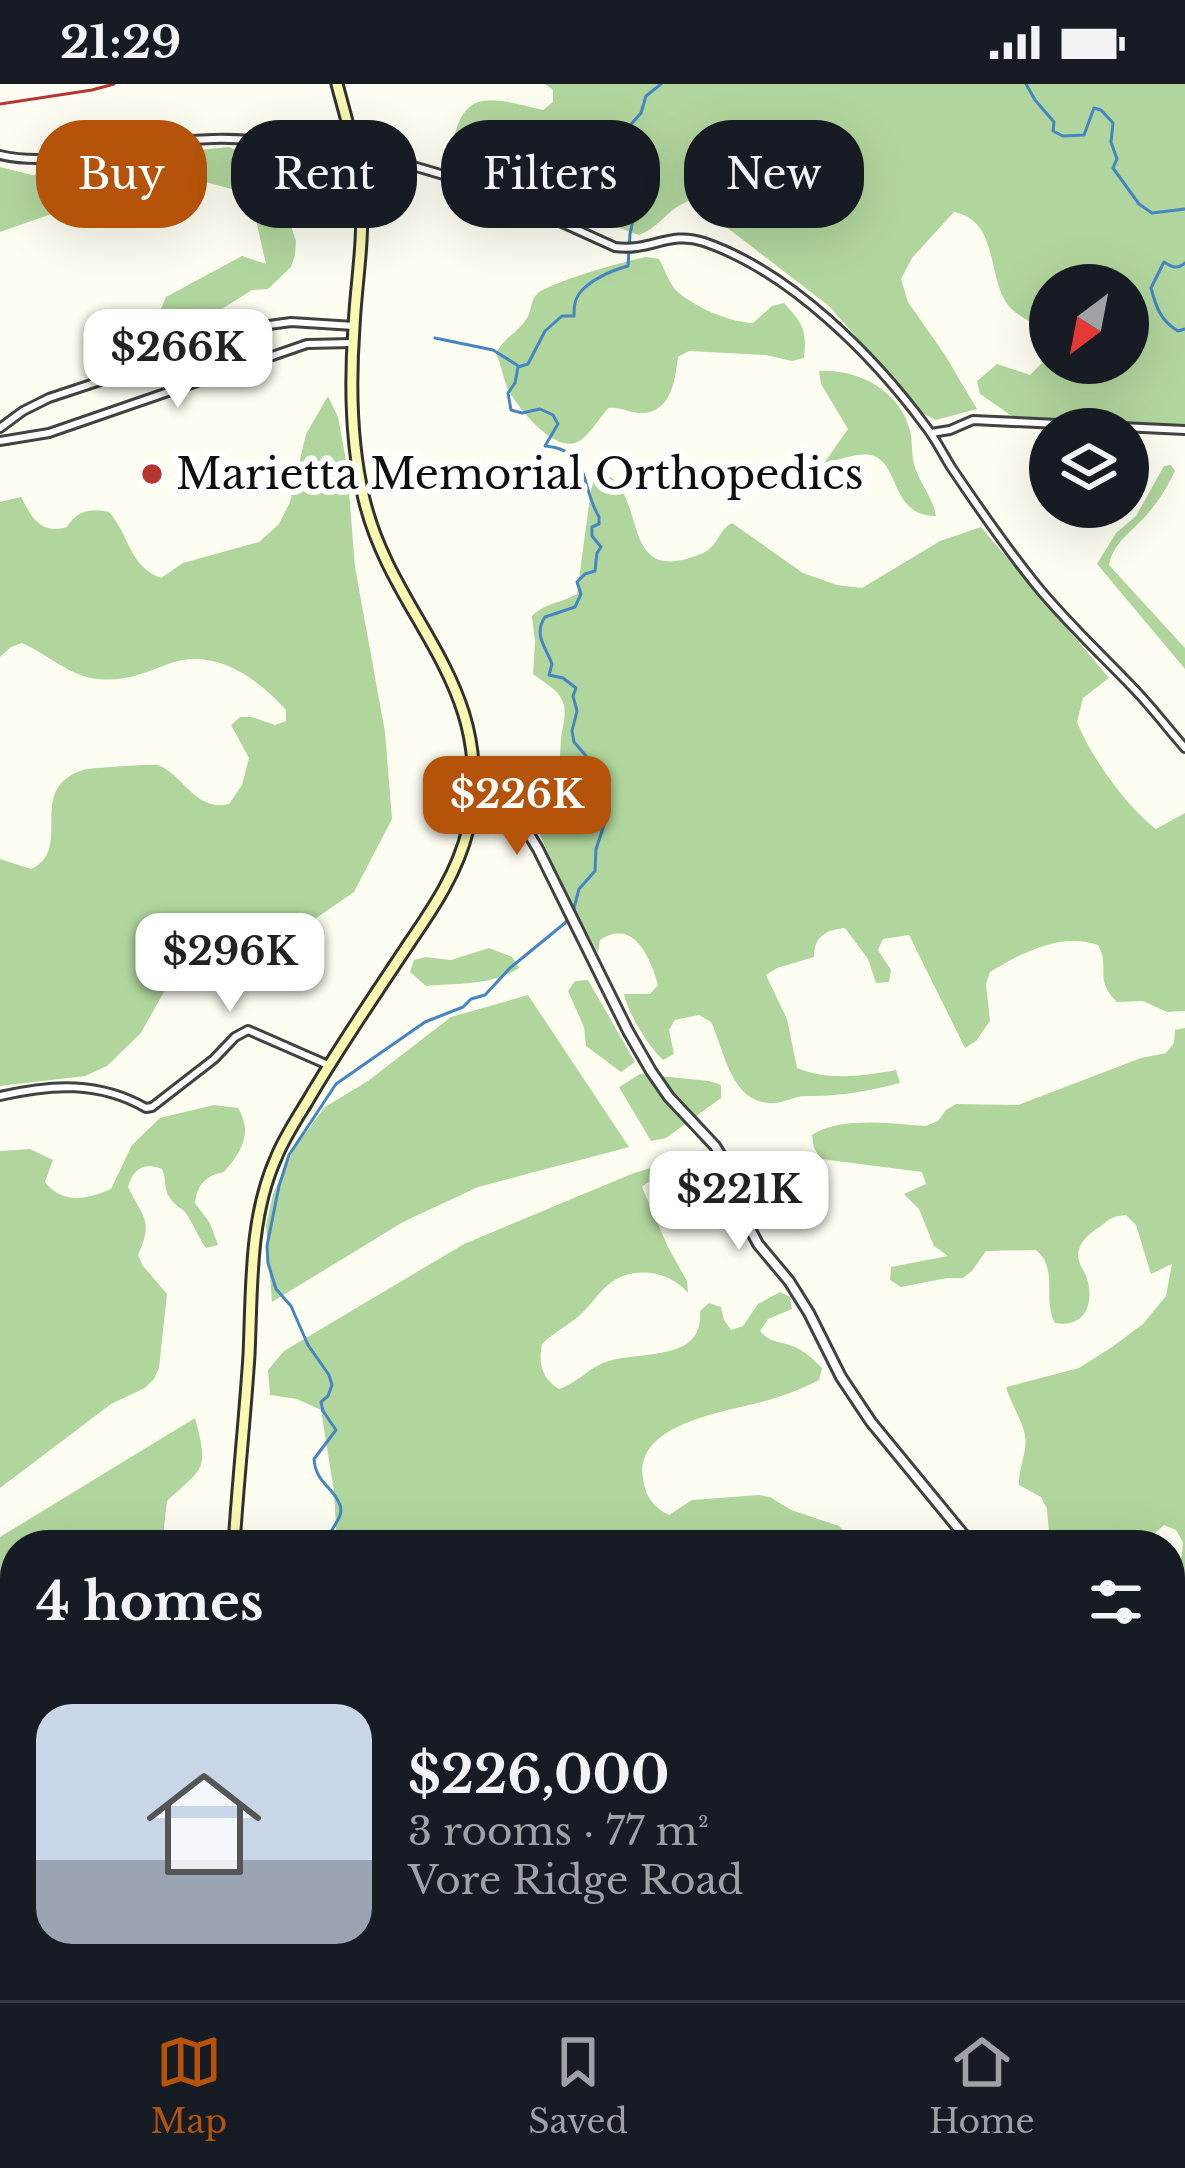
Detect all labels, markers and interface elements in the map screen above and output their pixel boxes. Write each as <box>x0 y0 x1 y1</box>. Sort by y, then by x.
text: 21:29 <box>60 14 181 70</box>
chip: Buy <box>36 120 207 228</box>
chip: Rent <box>231 120 417 228</box>
chip: Filters <box>441 120 660 228</box>
chip: New <box>684 120 864 228</box>
north arrow <box>1029 264 1149 384</box>
map controls <box>1029 264 1149 528</box>
pin: $266K <box>94 309 262 411</box>
text: $266K <box>110 323 246 372</box>
button: layers <box>1029 408 1149 528</box>
place label: Marietta Memorial Orthopedics <box>176 448 864 500</box>
marker: Marietta Memorial Orthopedics <box>139 461 165 487</box>
pin: $226K <box>433 756 601 858</box>
text: $226K <box>450 770 584 819</box>
pin: $296K <box>146 913 314 1015</box>
text: $296K <box>162 927 298 976</box>
pin: $221K <box>655 1151 823 1253</box>
text: $221K <box>677 1165 801 1214</box>
icon: filters <box>1083 1569 1149 1635</box>
text: 4 homes <box>36 1571 264 1634</box>
text: $226,000 <box>408 1744 669 1807</box>
icon: home <box>132 1752 276 1896</box>
text: 3 rooms · 77 m² <box>408 1807 709 1856</box>
text: Vore Ridge Road <box>408 1856 743 1905</box>
tab: Map <box>151 2029 227 2142</box>
tab: Saved <box>528 2029 628 2142</box>
tab: Home <box>929 2029 1034 2142</box>

